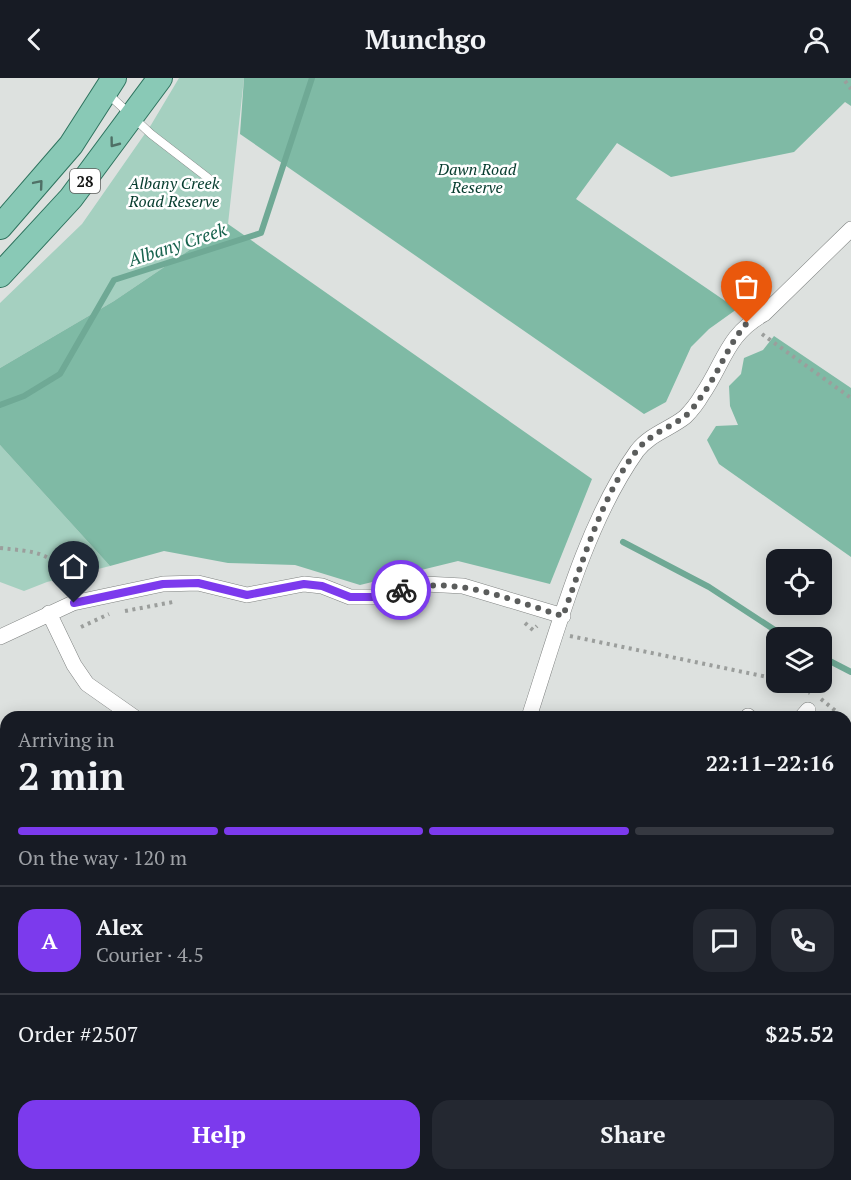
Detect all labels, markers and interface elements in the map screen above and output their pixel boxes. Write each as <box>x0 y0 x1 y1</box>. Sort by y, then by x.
text: Munchgo <box>365 21 486 57</box>
icon: back <box>18 23 51 56</box>
icon: person <box>800 23 833 56</box>
one-way arrow <box>111 136 122 147</box>
park label: Dawn Road Reserve <box>437 158 517 198</box>
road number: 28 <box>70 169 100 193</box>
park label: Albany Creek Road Reserve <box>128 172 220 212</box>
one-way arrow <box>32 180 43 191</box>
water label: Albany Creek <box>124 217 230 271</box>
pin <box>721 261 772 323</box>
icon: bag <box>730 270 763 303</box>
pin <box>48 541 99 603</box>
map controls <box>766 549 832 693</box>
button: locate <box>766 549 832 615</box>
icon: home <box>57 550 90 583</box>
courier <box>371 560 431 620</box>
icon: bike <box>385 574 418 607</box>
button: layers <box>766 627 832 693</box>
text: Arriving in <box>18 726 114 753</box>
text: 22:11–22:16 <box>706 748 834 777</box>
text: 2 min <box>18 749 125 801</box>
text: On the way · 120 m <box>18 844 187 871</box>
button: chat <box>693 909 756 972</box>
button: phone <box>771 909 834 972</box>
text: Alex <box>96 912 143 941</box>
text: A <box>41 926 58 955</box>
text: Courier · 4.5 <box>96 941 204 968</box>
text: Order #2507 <box>18 1019 138 1048</box>
text: $25.52 <box>765 1019 834 1048</box>
button: Help <box>18 1100 420 1169</box>
button: Share <box>432 1100 834 1169</box>

